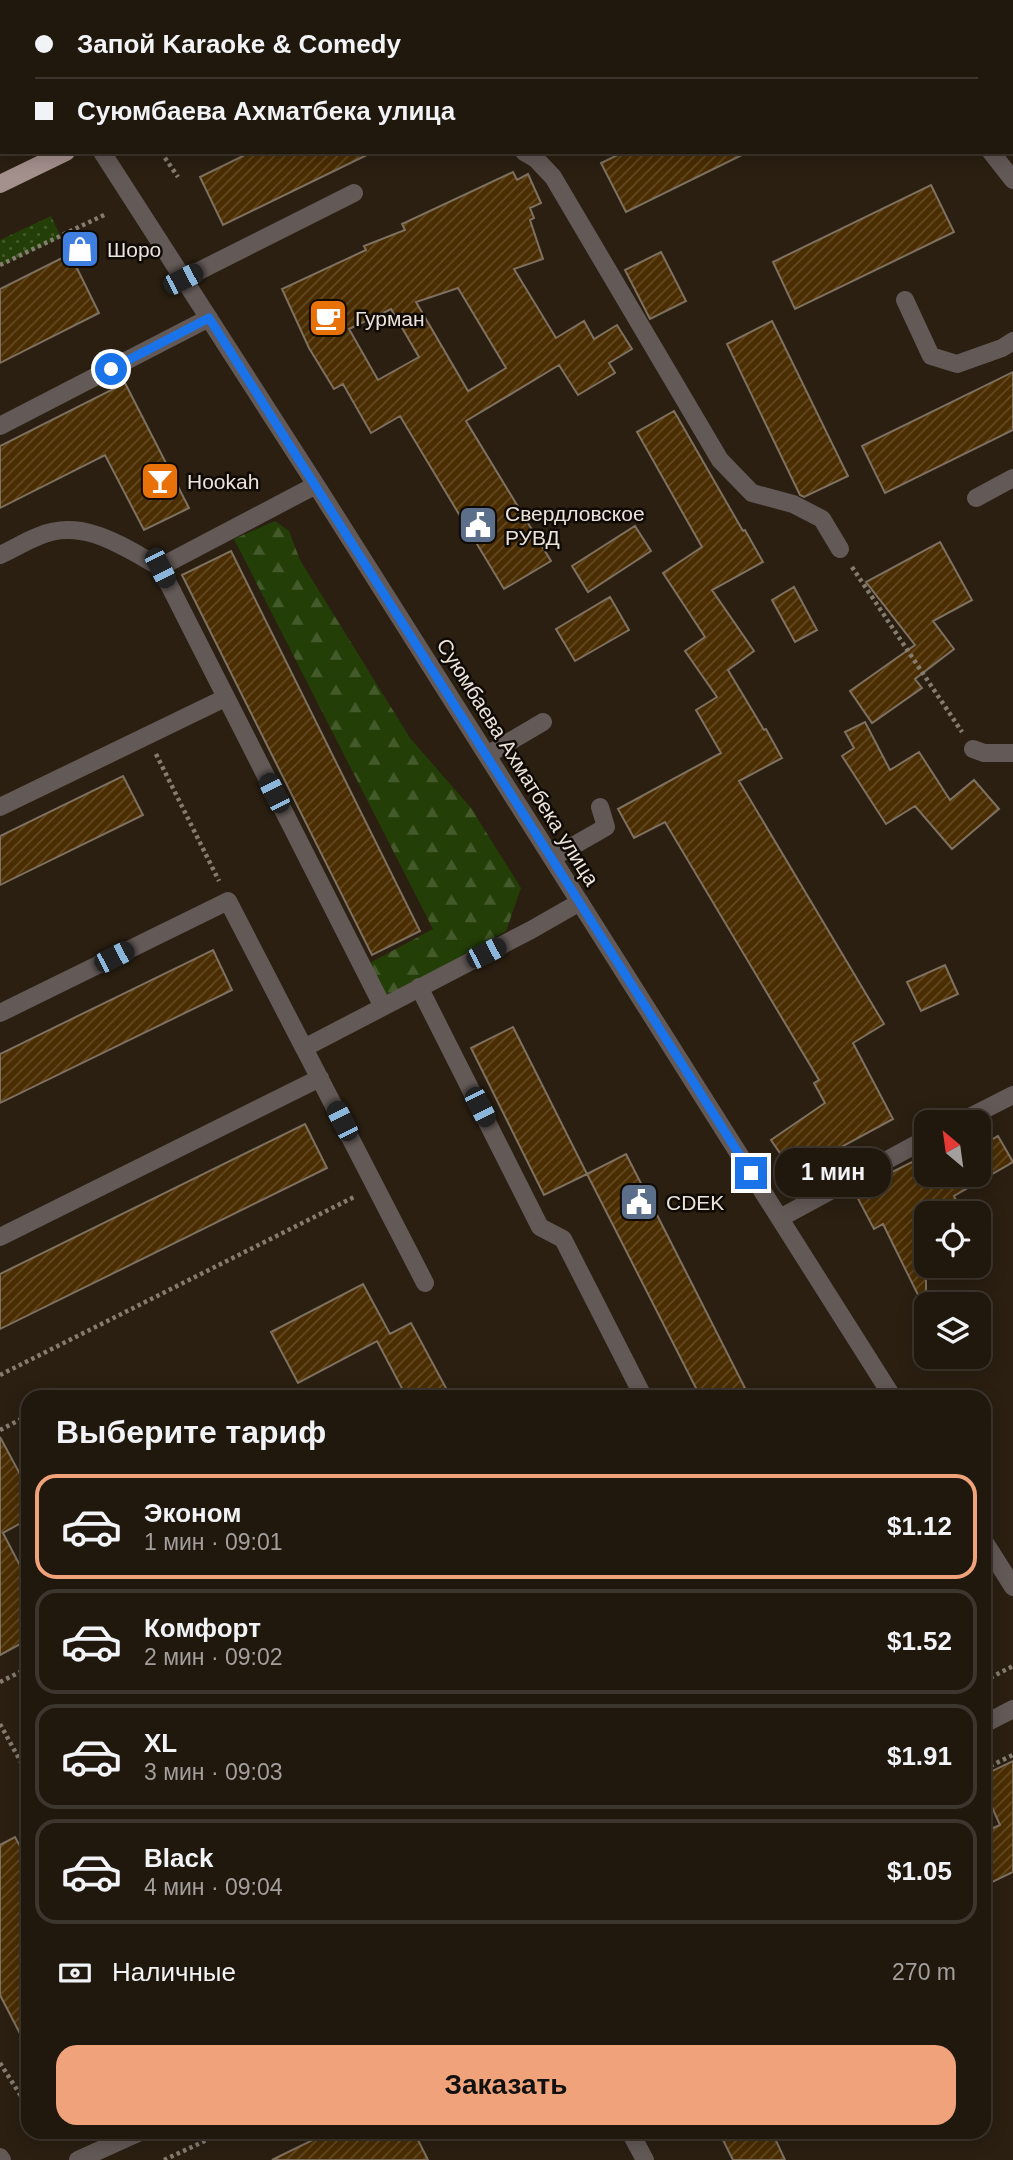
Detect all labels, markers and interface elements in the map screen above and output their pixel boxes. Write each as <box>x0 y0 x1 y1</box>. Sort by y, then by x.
text: Запой Karaoke & Comedy <box>77 29 401 59</box>
text: Суюмбаева Ахматбека улица <box>77 96 455 126</box>
shop icon: Шоро <box>59 228 101 270</box>
place label: Шоро <box>107 238 161 261</box>
car <box>160 260 207 298</box>
cafe icon: Гурман <box>307 297 349 339</box>
place label: Гурман <box>355 307 425 330</box>
route start <box>95 353 127 385</box>
bar icon: Hookah <box>139 460 181 502</box>
place label: Hookah <box>187 470 259 493</box>
place label: Свердловское РУВД <box>505 502 645 549</box>
public building icon: Свердловское РУВД <box>457 504 499 546</box>
car <box>142 545 179 591</box>
street label: Суюмбаева Ахматбека улица <box>432 634 604 890</box>
car <box>256 770 293 816</box>
car <box>463 934 510 972</box>
car <box>91 938 138 976</box>
car <box>462 1084 499 1130</box>
car <box>324 1098 361 1144</box>
north arrow <box>914 1110 990 1186</box>
map controls <box>914 1110 991 1369</box>
callout: 1 мин <box>776 1148 891 1198</box>
route end <box>735 1157 767 1189</box>
text: 1 мин <box>801 1159 865 1185</box>
public building icon: CDEK <box>618 1181 660 1223</box>
place label: CDEK <box>666 1191 724 1214</box>
button: locate <box>914 1201 991 1278</box>
button: layers <box>914 1292 991 1369</box>
text: Выберите тариф <box>56 1414 326 1450</box>
icon: car <box>60 1495 123 1558</box>
text: Эконом <box>144 1498 242 1528</box>
text: $1.12 <box>887 1511 952 1541</box>
text: 1 мин · 09:01 <box>144 1529 283 1555</box>
icon: car <box>60 1610 123 1673</box>
text: Комфорт <box>144 1613 261 1643</box>
text: $1.52 <box>887 1626 952 1656</box>
text: 2 мин · 09:02 <box>144 1644 283 1670</box>
icon: car <box>60 1725 123 1788</box>
text: XL <box>144 1728 177 1758</box>
text: $1.91 <box>887 1741 952 1771</box>
text: 3 мин · 09:03 <box>144 1759 283 1785</box>
icon: car <box>60 1840 123 1903</box>
text: Black <box>144 1843 213 1873</box>
text: $1.05 <box>887 1856 952 1886</box>
text: 4 мин · 09:04 <box>144 1874 283 1900</box>
icon: cash <box>56 1954 94 1992</box>
text: Наличные <box>112 1957 236 1987</box>
text: 270 m <box>892 1959 956 1985</box>
button: Заказать <box>56 2045 956 2125</box>

